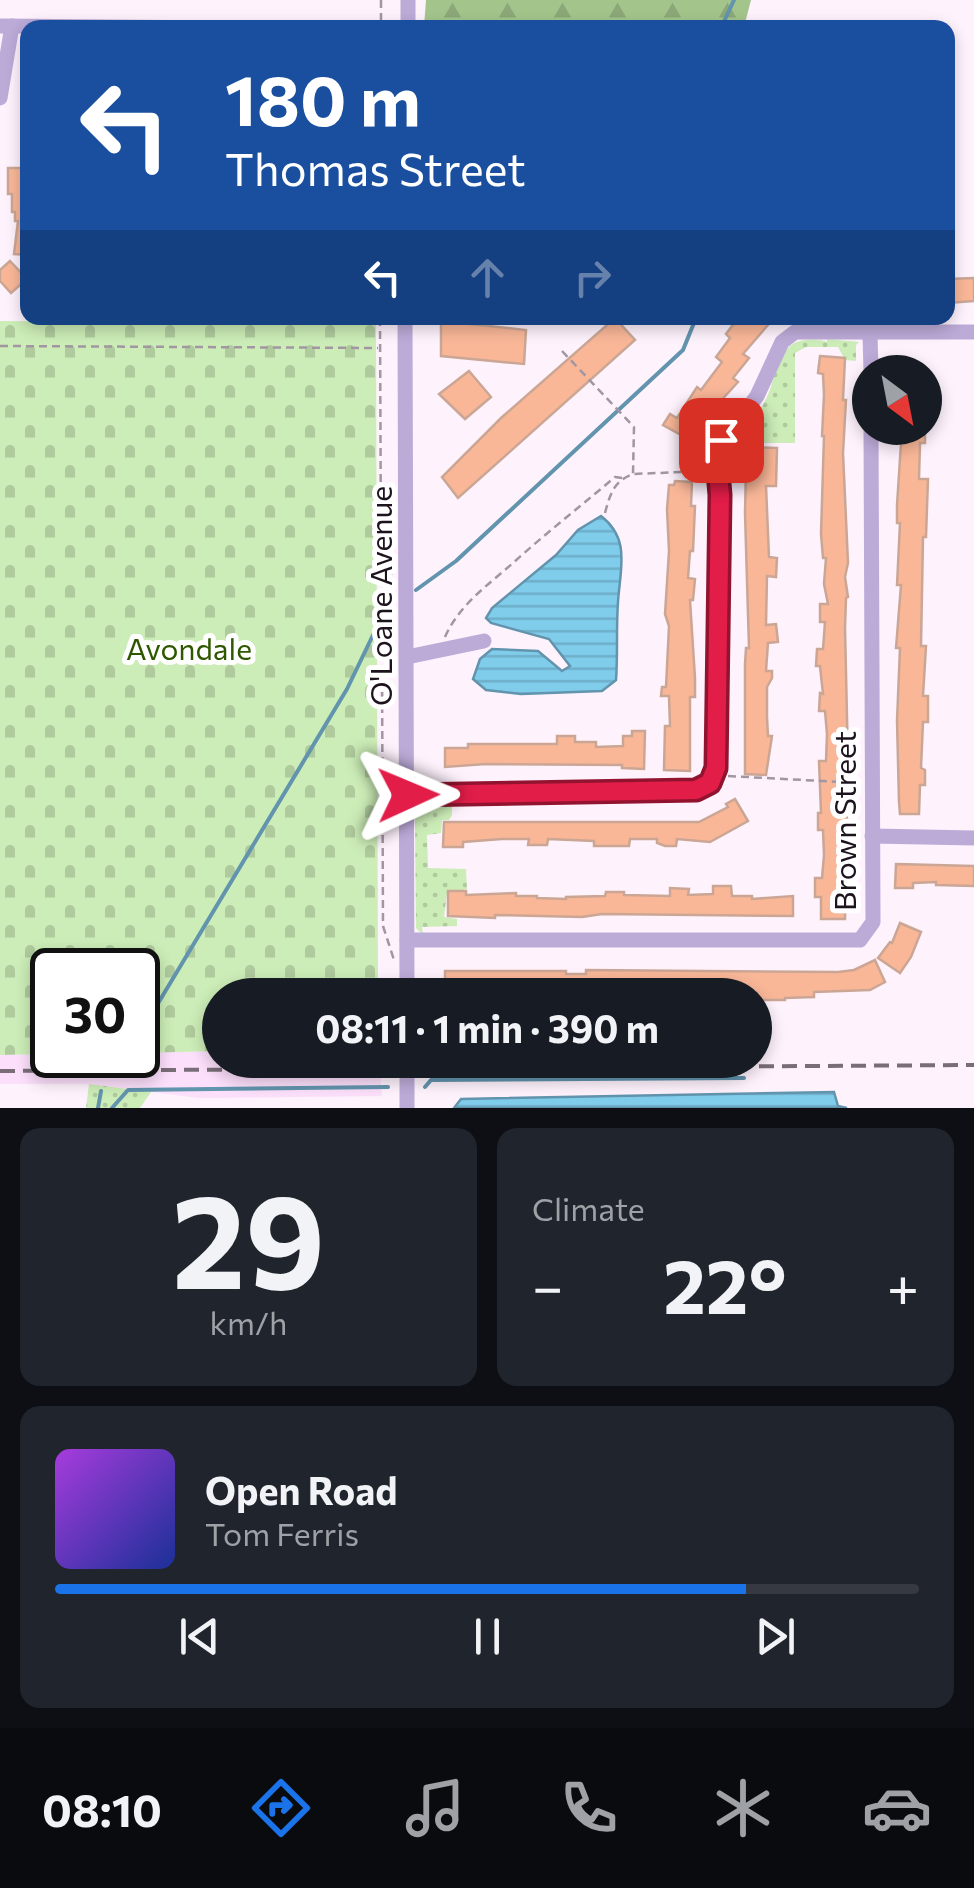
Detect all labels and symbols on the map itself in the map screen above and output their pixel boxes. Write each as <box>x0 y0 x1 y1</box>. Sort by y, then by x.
north arrow <box>852 355 942 445</box>
pin <box>679 398 764 483</box>
street label: O'Loane Avenue <box>361 486 398 706</box>
park label: Avondale <box>126 629 252 666</box>
street label: Brown Street <box>825 731 862 911</box>
position arrow <box>356 743 460 847</box>
speed limit sign: 30 <box>30 948 160 1078</box>

